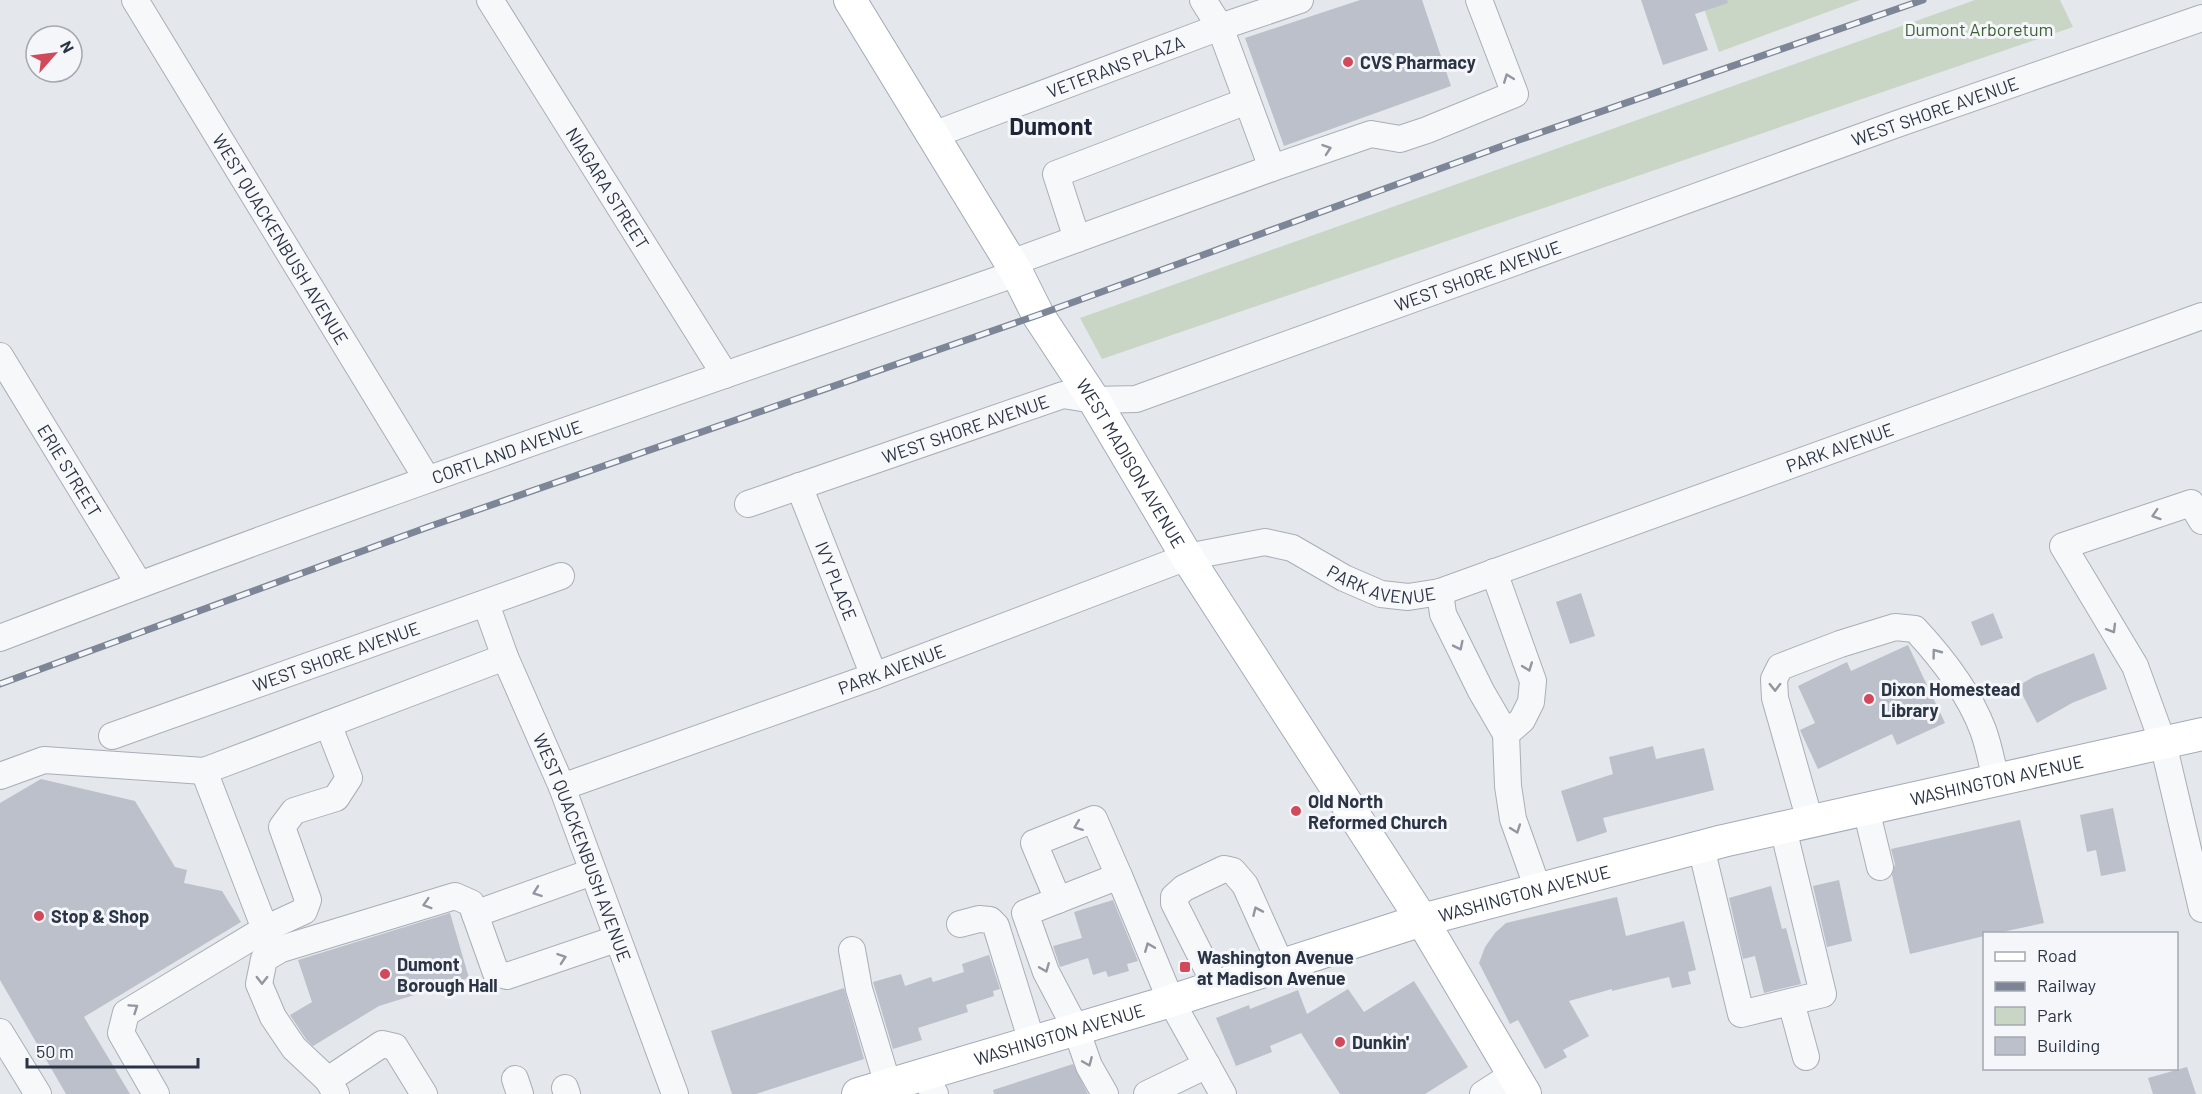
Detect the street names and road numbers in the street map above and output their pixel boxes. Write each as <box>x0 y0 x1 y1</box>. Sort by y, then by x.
street label: VETERANS PLAZA <box>1044 30 1187 102</box>
street label: WEST SHORE AVENUE <box>1848 72 2021 151</box>
street label: NIAGARA STREET <box>562 123 654 253</box>
street label: WEST QUACKENBUSH AVENUE <box>208 130 353 348</box>
street label: WEST SHORE AVENUE <box>1391 235 1564 316</box>
street label: WEST MADISON AVENUE <box>1072 374 1190 552</box>
street label: WEST SHORE AVENUE <box>879 390 1052 468</box>
street label: CORTLAND AVENUE <box>429 415 585 488</box>
street label: PARK AVENUE <box>1783 418 1896 477</box>
street label: ERIE STREET <box>33 420 106 521</box>
street label: IVY PLACE <box>811 538 862 624</box>
street label: PARK AVENUE <box>1323 560 1437 609</box>
street label: WEST SHORE AVENUE <box>250 616 423 696</box>
street label: PARK AVENUE <box>835 639 948 699</box>
street label: WEST QUACKENBUSH AVENUE <box>529 730 636 965</box>
street label: WASHINGTON AVENUE <box>1908 750 2085 810</box>
street label: WASHINGTON AVENUE <box>1436 860 1613 926</box>
street label: WASHINGTON AVENUE <box>971 998 1147 1070</box>

